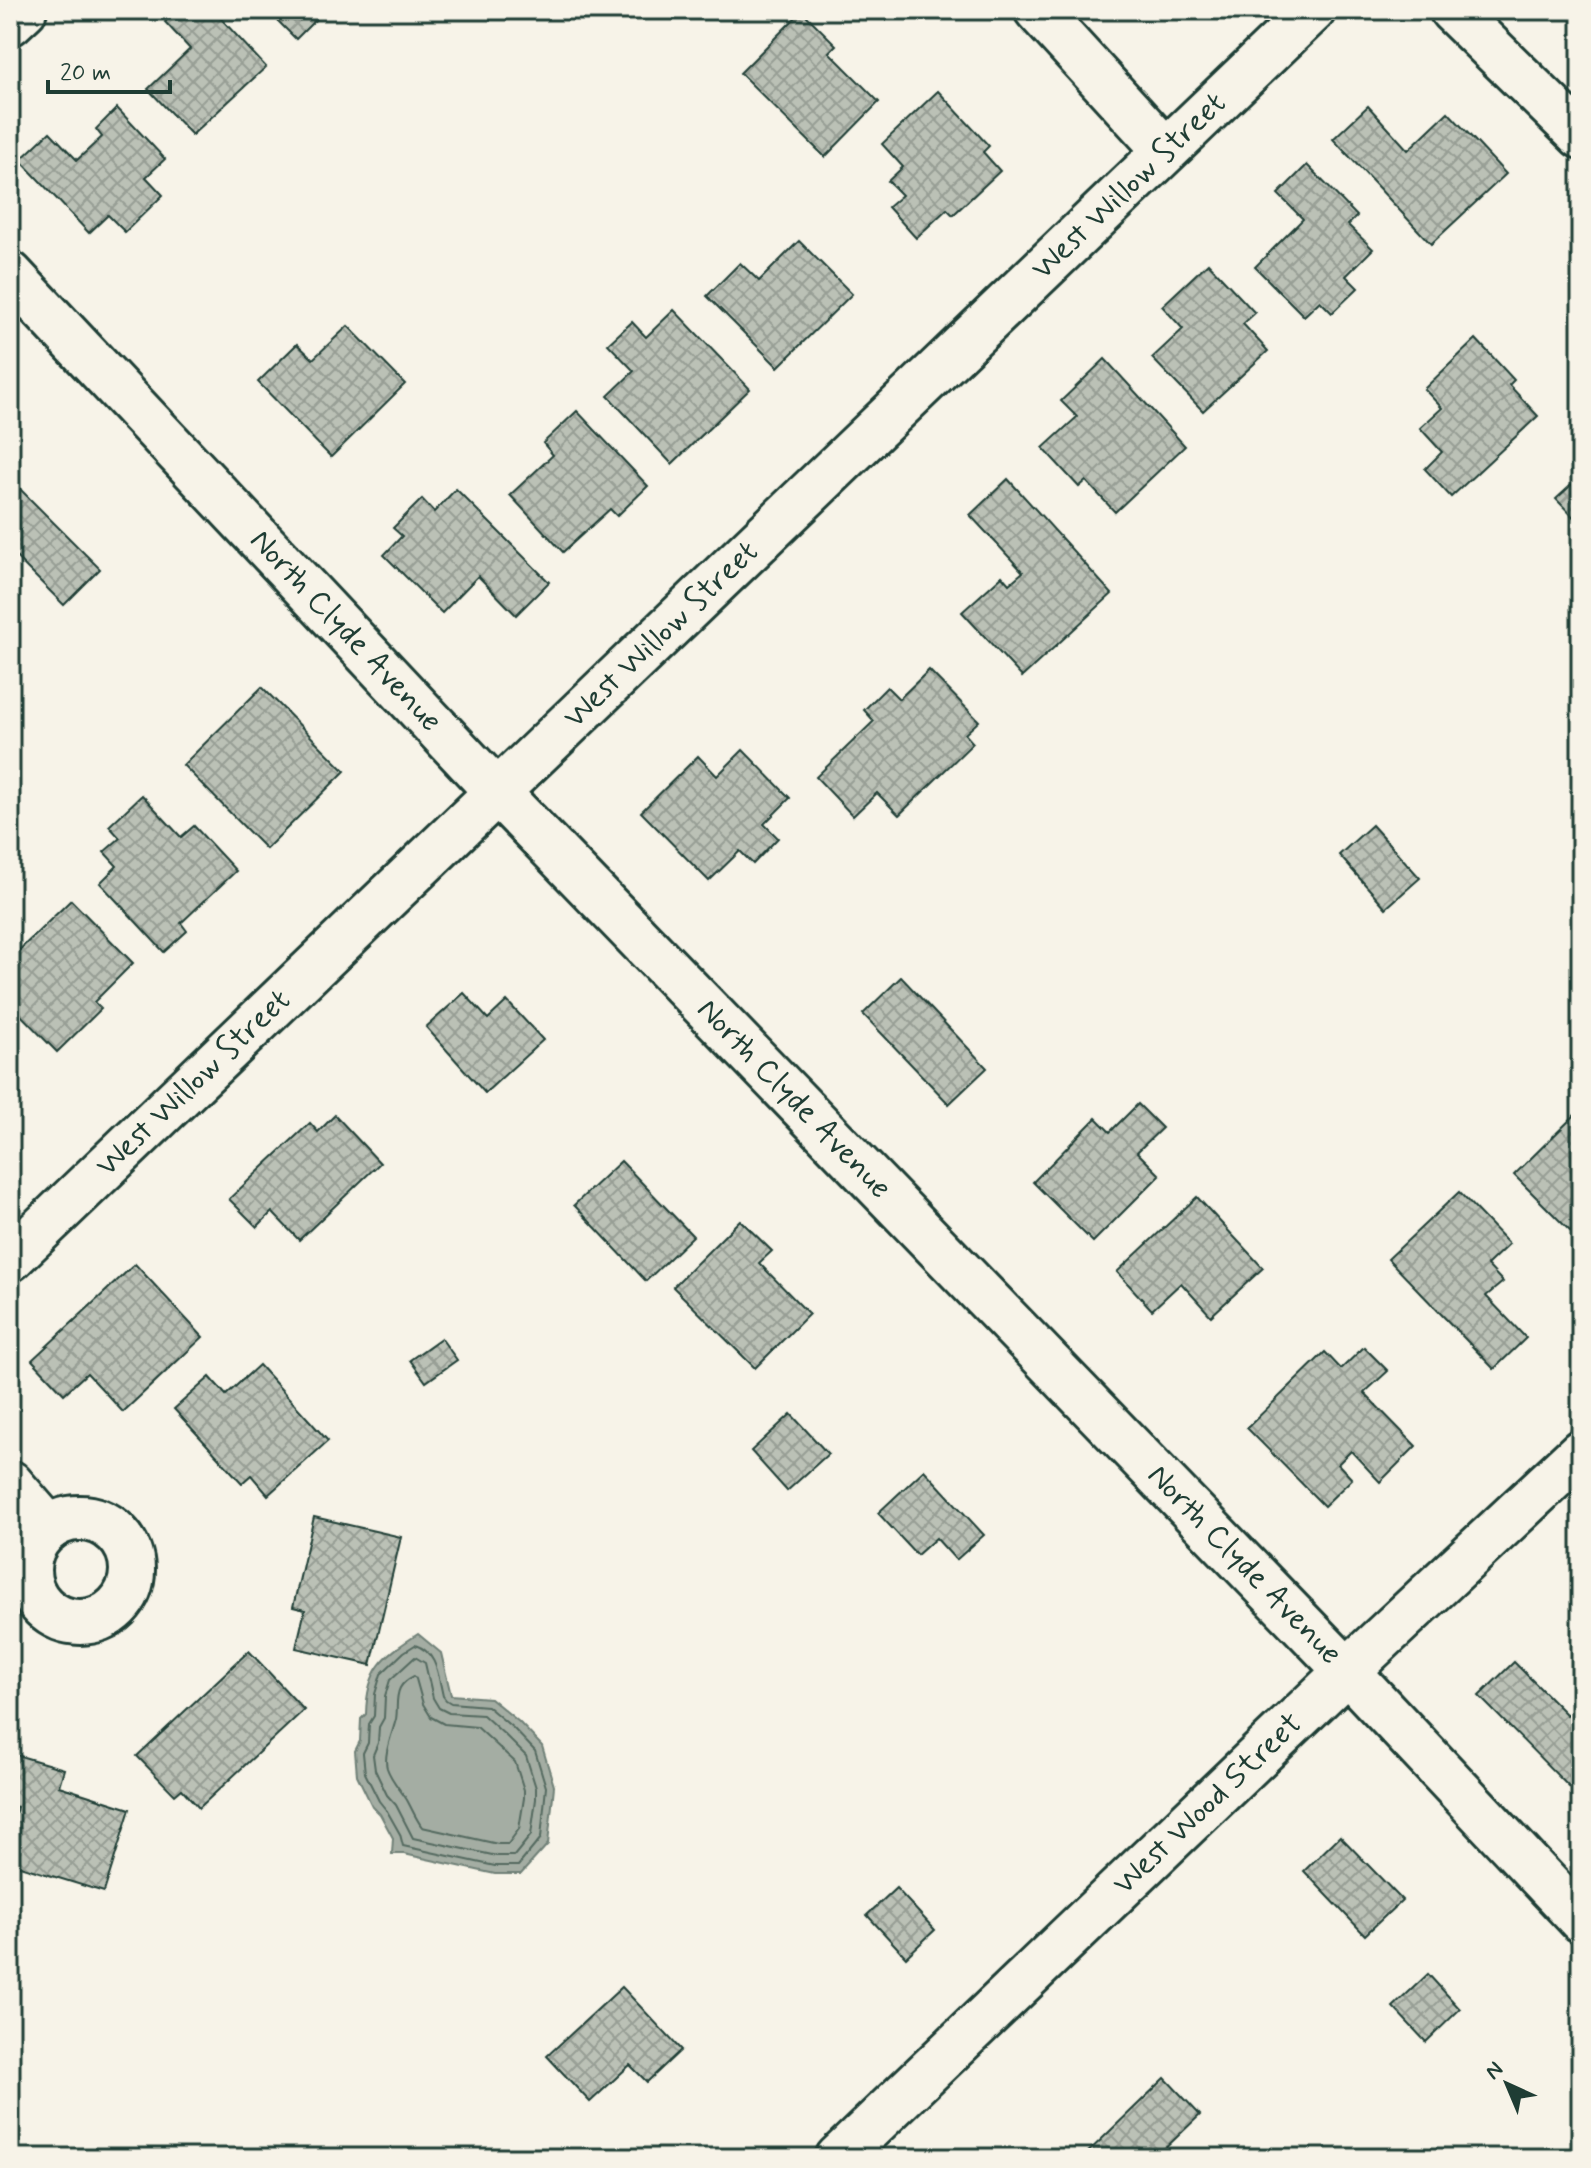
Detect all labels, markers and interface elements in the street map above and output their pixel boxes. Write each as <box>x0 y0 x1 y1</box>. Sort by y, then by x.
scale bar <box>48 44 170 94</box>
text: 20 m <box>60 58 111 89</box>
street label: West Willow Street <box>1022 83 1235 290</box>
street label: North Clyde Avenue <box>240 521 451 741</box>
street label: West Willow Street <box>555 532 768 738</box>
street label: West Willow Street <box>87 980 300 1187</box>
street label: North Clyde Avenue <box>687 990 901 1208</box>
street label: North Clyde Avenue <box>1138 1455 1351 1674</box>
street label: West Wood Street <box>1104 1703 1312 1905</box>
north arrow <box>1467 2044 1547 2124</box>
text: N <box>1479 2056 1509 2086</box>

